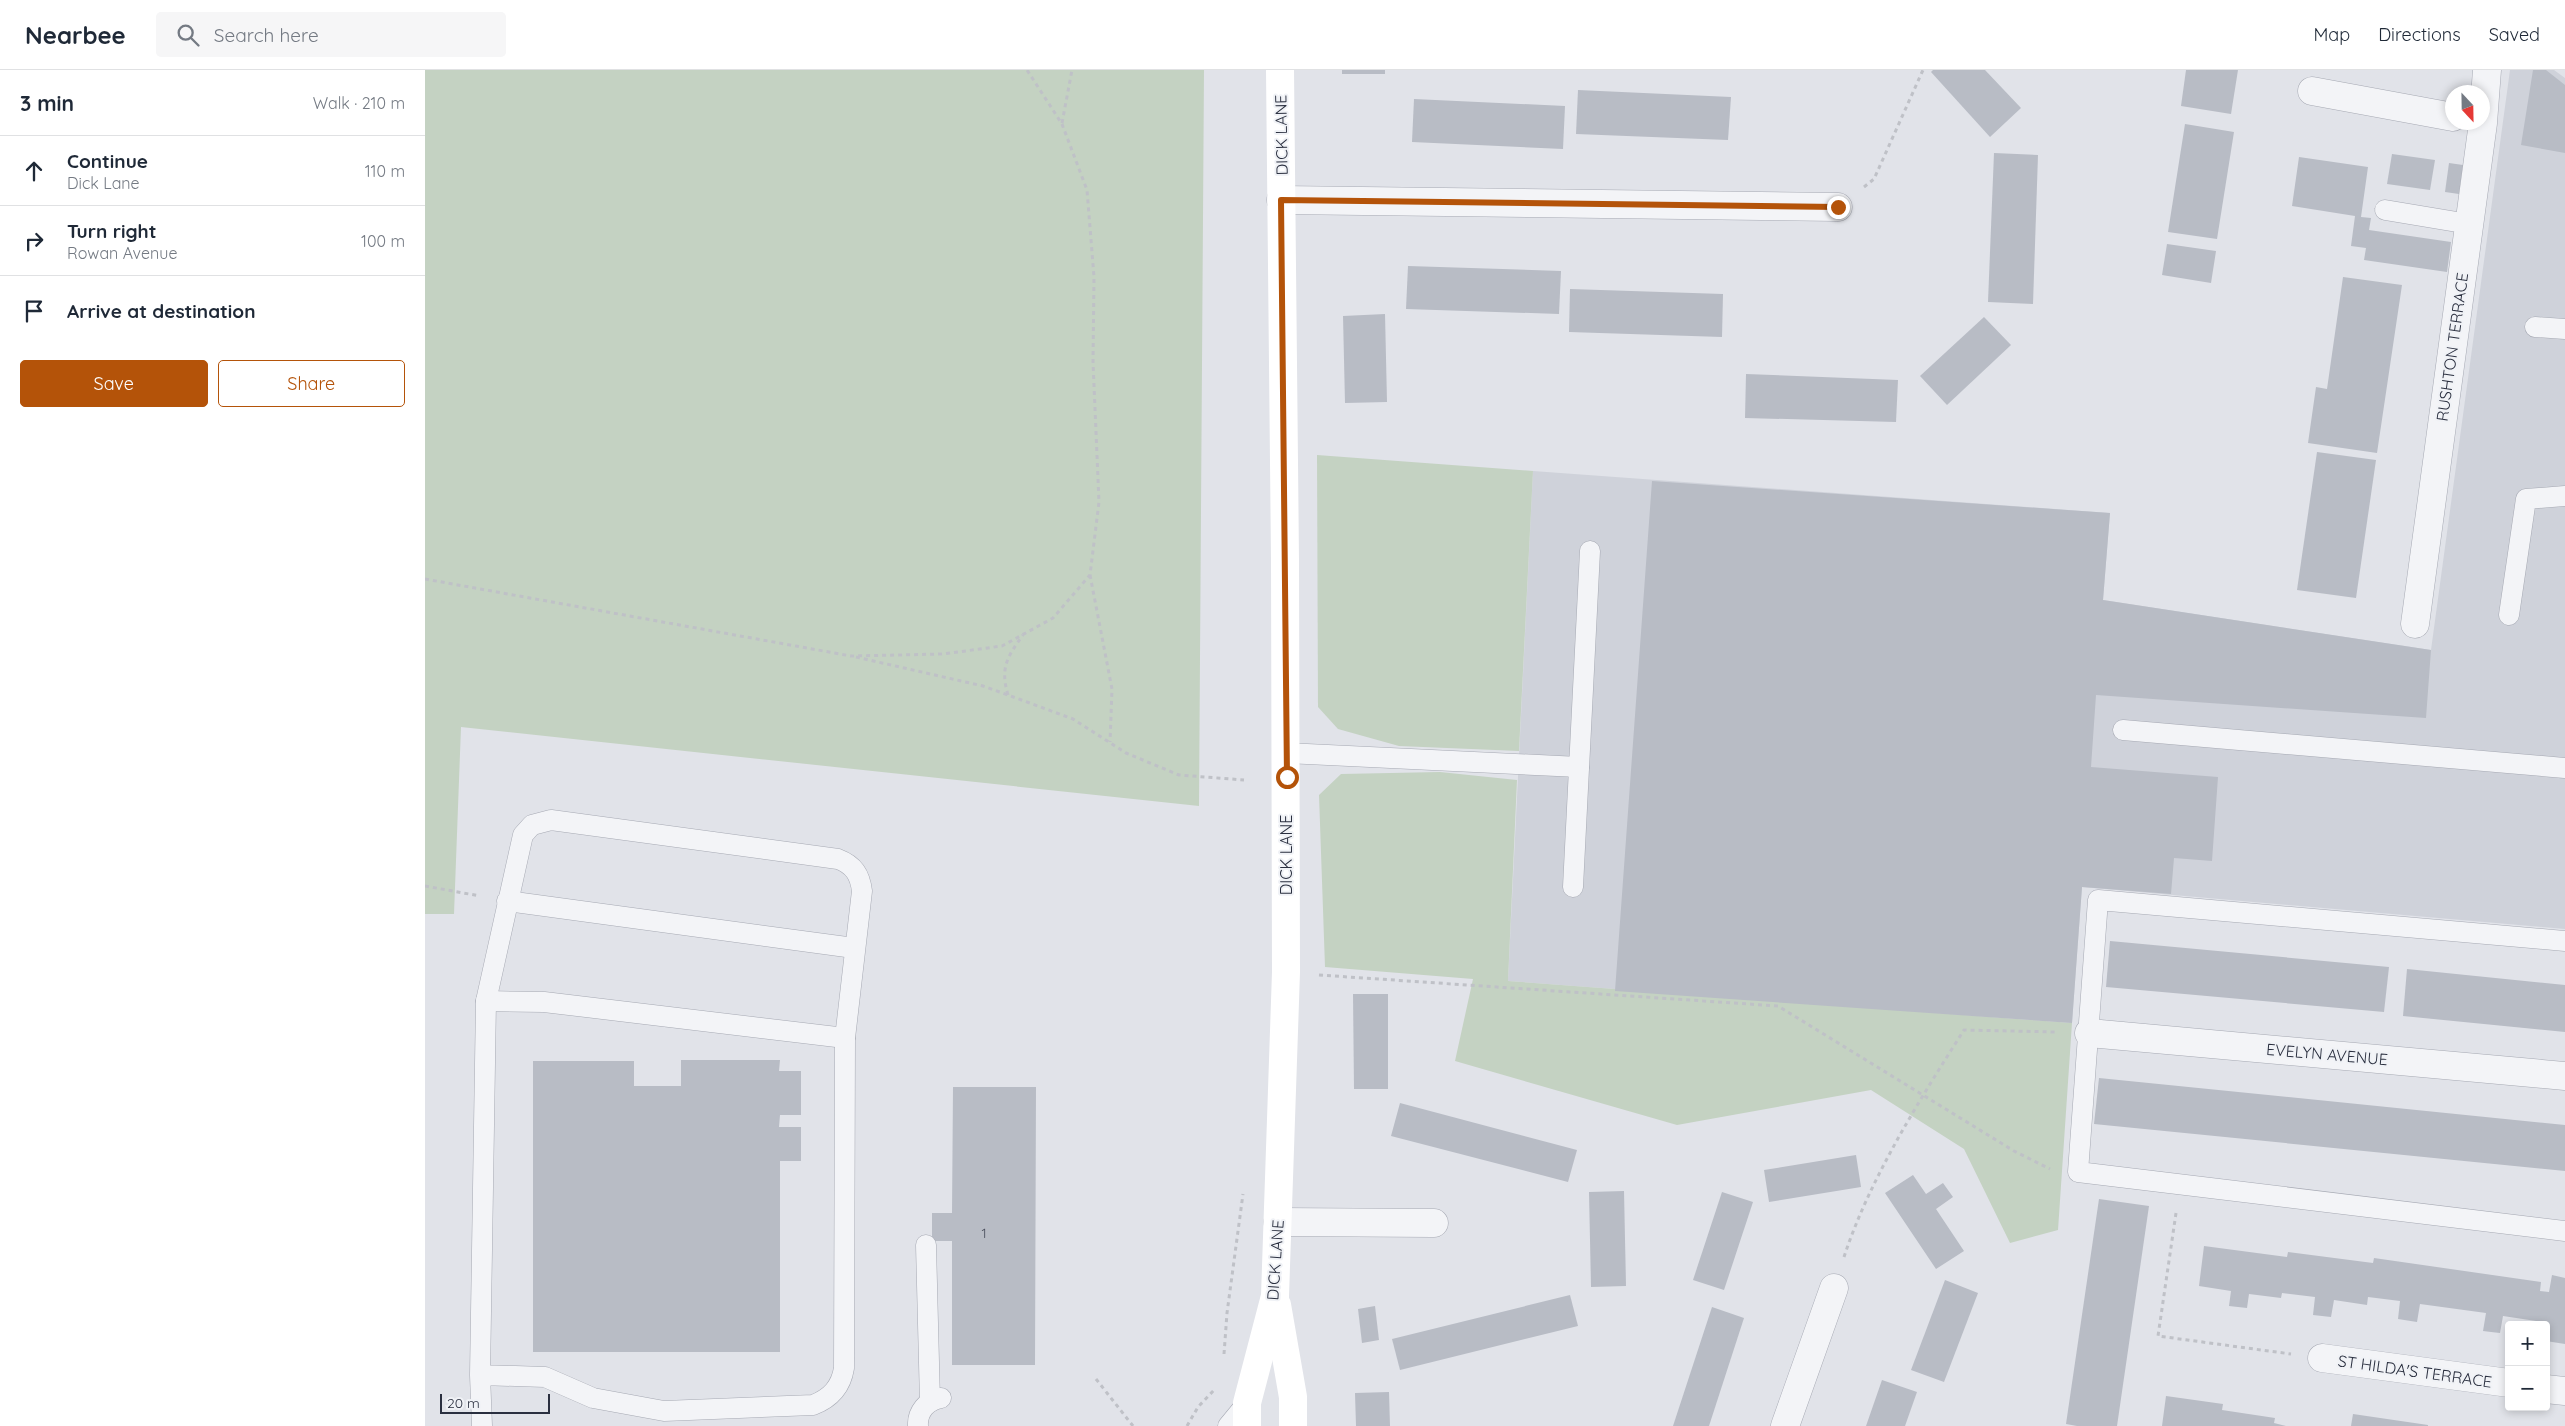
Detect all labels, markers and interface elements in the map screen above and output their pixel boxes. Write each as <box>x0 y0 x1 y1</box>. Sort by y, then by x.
search box <box>156 12 506 57</box>
text: Nearbee <box>25 20 126 50</box>
icon: search <box>174 21 202 49</box>
text: Search here <box>214 23 319 47</box>
text: Map <box>2313 23 2350 46</box>
text: Directions <box>2378 23 2461 46</box>
text: Saved <box>2489 23 2540 46</box>
north arrow <box>2445 85 2490 130</box>
text: 3 min <box>20 90 74 116</box>
text: Walk · 210 m <box>313 93 405 113</box>
street label: DICK LANE <box>1270 94 1292 176</box>
text: Continue <box>67 149 148 173</box>
icon: ahead <box>20 157 48 185</box>
text: 110 m <box>365 161 405 181</box>
text: Dick Lane <box>67 173 140 193</box>
route end <box>1827 196 1850 219</box>
text: Turn right <box>67 219 156 243</box>
icon: right <box>20 227 48 255</box>
text: 100 m <box>361 231 405 251</box>
text: Rowan Avenue <box>67 243 177 263</box>
street label: RUSHTON TERRACE <box>2432 271 2472 423</box>
icon: arrive <box>20 297 48 325</box>
text: Arrive at destination <box>67 299 256 323</box>
button: Save <box>20 360 208 407</box>
button: Share <box>218 360 405 407</box>
route start <box>1276 766 1299 789</box>
street label: DICK LANE <box>1276 815 1296 895</box>
street label: EVELYN AVENUE <box>2265 1039 2389 1069</box>
street label: DICK LANE <box>1262 1219 1288 1301</box>
house number: 1 <box>981 1224 987 1242</box>
map controls <box>2505 1321 2550 1411</box>
button: + <box>2505 1321 2550 1366</box>
street label: ST HILDA'S TERRACE <box>2337 1350 2493 1392</box>
button: − <box>2505 1366 2550 1411</box>
scale bar <box>440 1391 550 1414</box>
text: 20 m <box>447 1394 480 1412</box>

